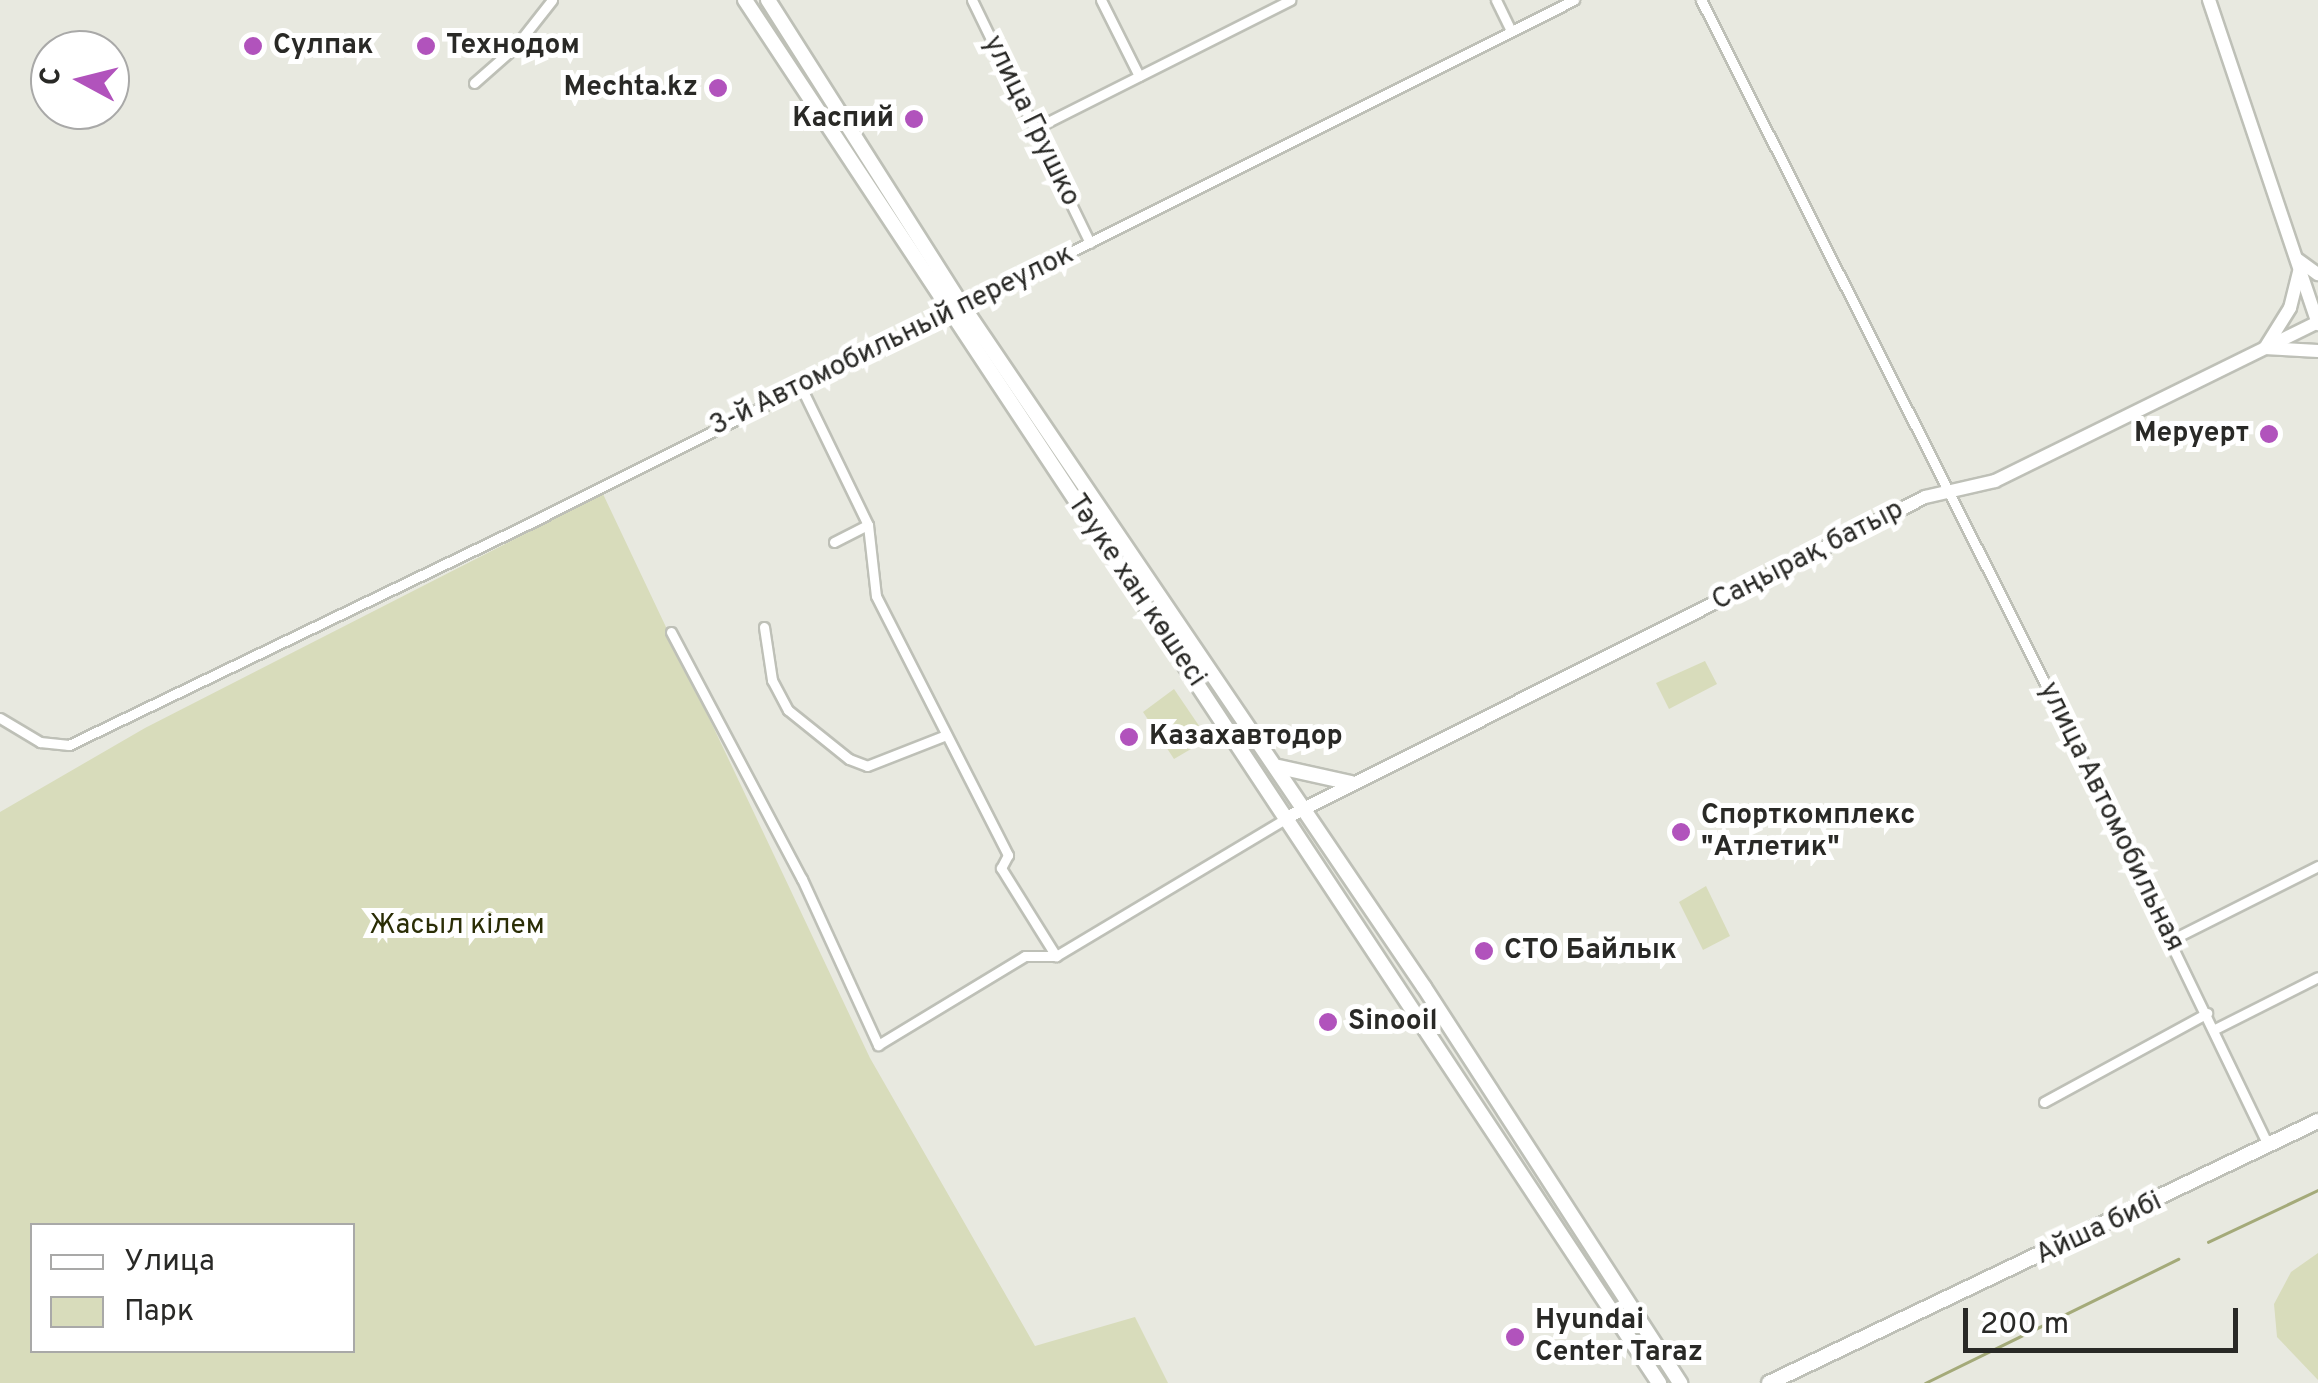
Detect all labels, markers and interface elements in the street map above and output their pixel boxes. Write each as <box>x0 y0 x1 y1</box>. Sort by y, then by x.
place label: Сулпак <box>273 29 373 63</box>
place label: Технодом <box>446 29 580 63</box>
north arrow <box>30 30 130 130</box>
street label: улица Грушко <box>975 30 1087 212</box>
marker: Сулпак <box>242 35 264 57</box>
marker: Технодом <box>415 35 437 57</box>
text: С <box>33 66 71 88</box>
place label: Mechta.kz <box>564 71 698 105</box>
marker: Mechta.kz <box>707 77 729 99</box>
place label: Каспий <box>792 102 894 136</box>
marker: Каспий <box>903 108 925 130</box>
street label: 3-й Автомобильный переулок <box>704 238 1080 444</box>
place label: Меруерт <box>2134 417 2249 451</box>
marker: Меруерт <box>2258 423 2280 445</box>
street label: Тәуке хан көшесі <box>1059 488 1213 694</box>
street label: Саңырақ батыр <box>1707 493 1909 619</box>
street label: улица Автомобильная <box>2031 676 2191 958</box>
place label: Казахавтодор <box>1149 720 1343 754</box>
marker: Казахавтодор <box>1118 726 1140 748</box>
place label: Спорткомплекс "Атлетик" <box>1701 799 1915 865</box>
marker: Спорткомплекс "Атлетик" <box>1670 821 1692 843</box>
park label: Жасыл кілем <box>369 909 545 943</box>
place label: СТО Байлык <box>1504 934 1677 968</box>
marker: СТО Байлык <box>1473 940 1495 962</box>
place label: Sinooil <box>1348 1005 1438 1039</box>
marker: Sinooil <box>1317 1011 1339 1033</box>
street label: Айша бибі <box>2031 1185 2167 1273</box>
legend <box>30 1223 355 1353</box>
text: Улица <box>124 1244 215 1281</box>
scale bar <box>1968 1288 2243 1350</box>
text: Парк <box>124 1294 194 1331</box>
place label: Hyundai Center Taraz <box>1535 1304 1703 1370</box>
text: 200 m <box>1980 1307 2069 1344</box>
marker: Hyundai Center Taraz <box>1504 1326 1526 1348</box>

